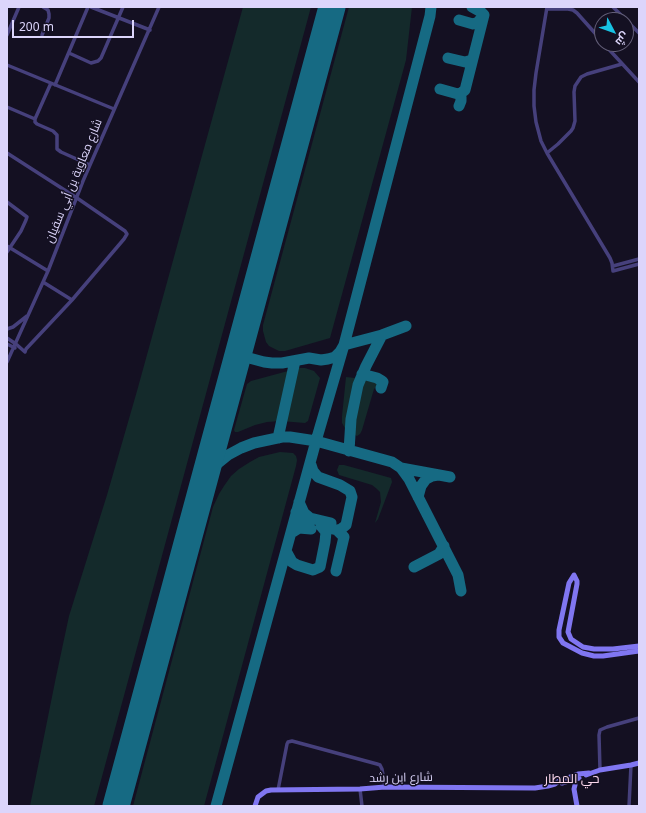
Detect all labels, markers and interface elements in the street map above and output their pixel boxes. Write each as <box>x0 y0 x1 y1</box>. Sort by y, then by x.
scale bar <box>14 12 136 38</box>
north arrow <box>594 12 634 52</box>
text: 200 m <box>19 18 54 35</box>
text: ش <box>612 29 633 50</box>
street label: شارع معاوية بن أبي سفيان <box>42 117 106 245</box>
street label: شارع ابن رشد <box>369 770 433 786</box>
district label: حي المطار <box>545 771 599 787</box>

